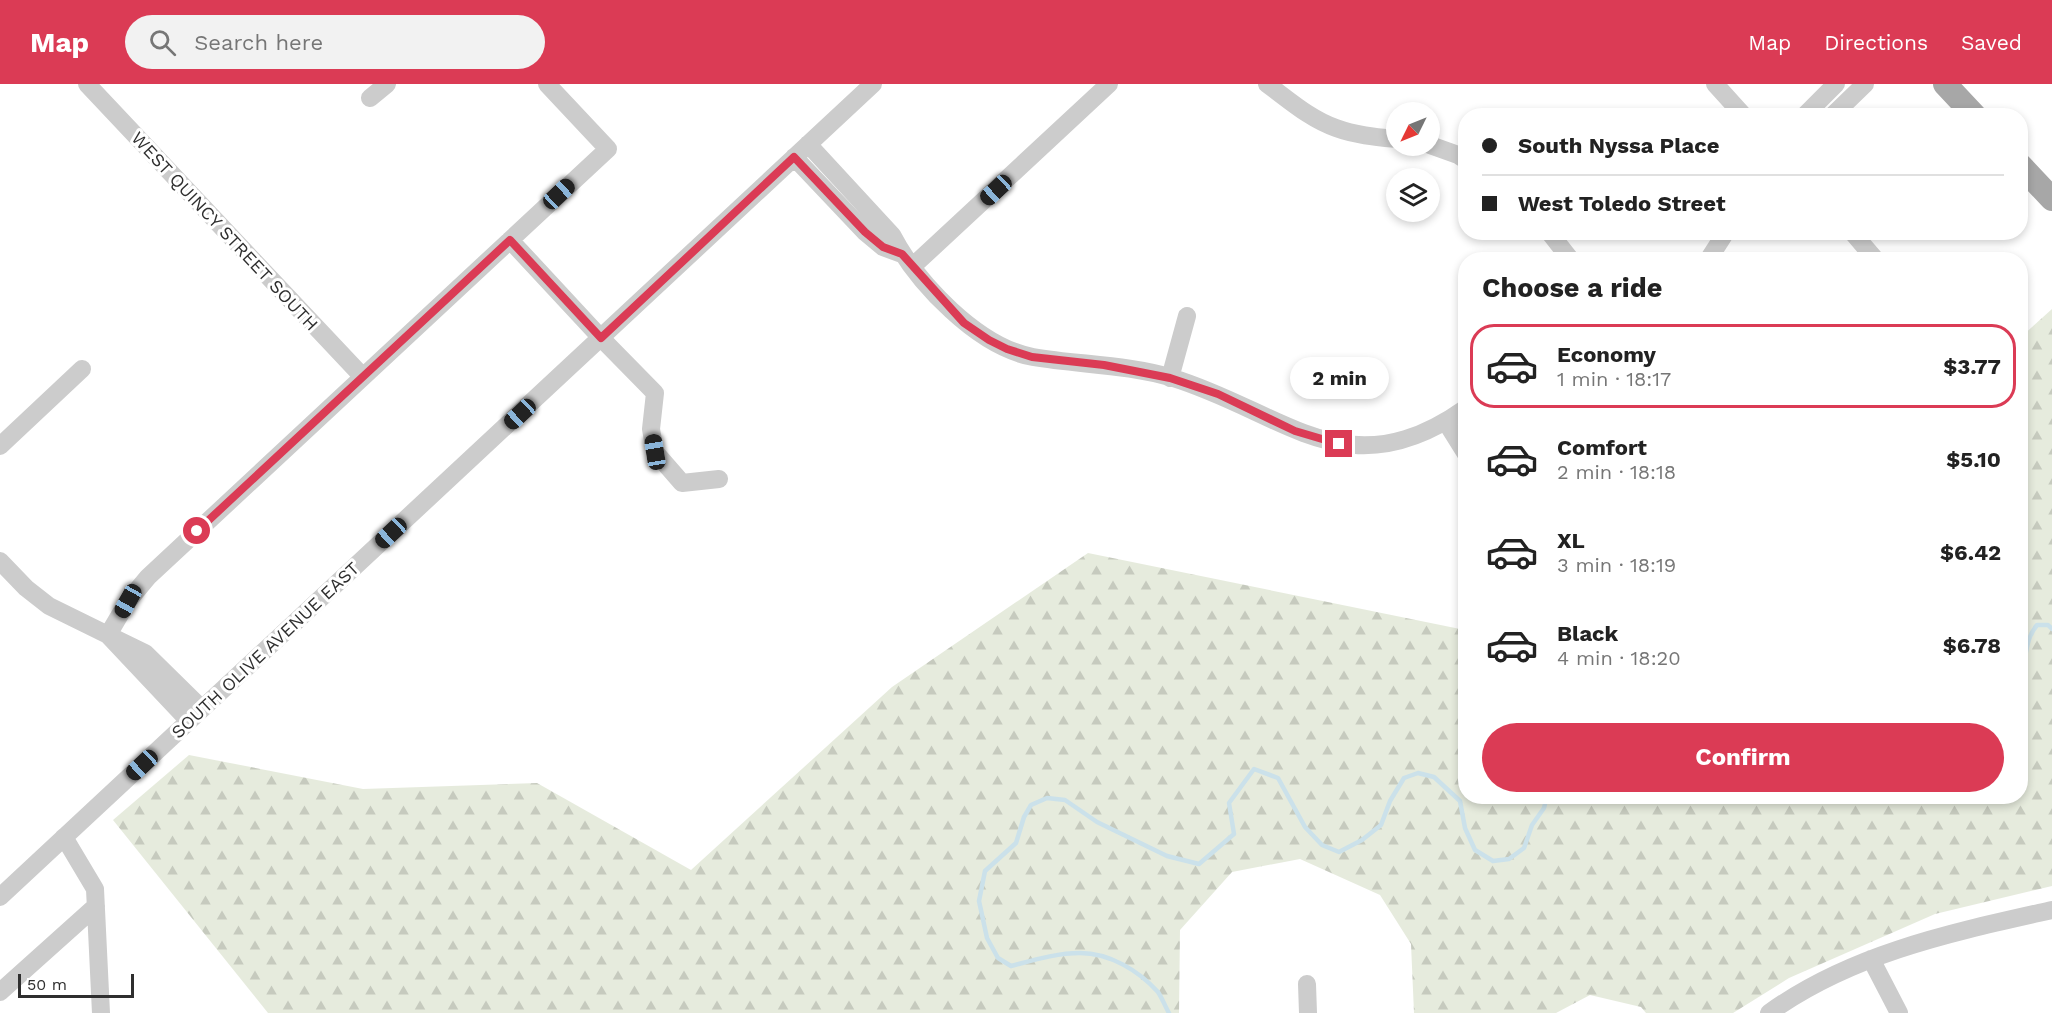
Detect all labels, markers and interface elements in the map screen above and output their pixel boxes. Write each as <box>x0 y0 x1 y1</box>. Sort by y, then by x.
search box <box>125 15 545 69</box>
text: Map <box>30 26 89 59</box>
icon: search <box>146 26 179 59</box>
text: Search here <box>194 30 323 55</box>
text: Map <box>1748 30 1791 55</box>
text: Directions <box>1824 30 1928 55</box>
text: Saved <box>1961 30 2022 55</box>
north arrow <box>1386 102 1440 156</box>
map controls <box>1386 102 1440 222</box>
street label: WEST QUINCY STREET SOUTH <box>127 127 323 335</box>
text: South Nyssa Place <box>1518 133 1720 158</box>
button: layers <box>1386 168 1440 222</box>
car <box>977 171 1015 209</box>
car <box>540 175 578 213</box>
text: West Toledo Street <box>1518 191 1726 216</box>
text: Choose a ride <box>1482 272 1662 304</box>
icon: car <box>1485 339 1539 393</box>
text: Economy <box>1557 342 1656 367</box>
text: $3.77 <box>1943 354 2001 379</box>
callout: 2 min <box>1290 357 1388 399</box>
text: 2 min <box>1312 366 1367 390</box>
text: 1 min · 18:17 <box>1557 367 1671 391</box>
car <box>501 395 539 433</box>
route end <box>1325 430 1352 457</box>
icon: car <box>1485 432 1539 486</box>
car <box>643 433 667 471</box>
text: Comfort <box>1557 435 1647 460</box>
text: $5.10 <box>1946 447 2001 472</box>
text: 2 min · 18:18 <box>1557 460 1676 484</box>
car <box>372 514 410 552</box>
route start <box>183 517 210 544</box>
icon: car <box>1485 525 1539 579</box>
text: XL <box>1557 528 1585 553</box>
text: $6.42 <box>1940 540 2001 565</box>
text: 3 min · 18:19 <box>1557 553 1676 577</box>
street label: SOUTH OLIVE AVENUE EAST <box>167 557 363 742</box>
car <box>111 581 145 621</box>
icon: car <box>1485 618 1539 672</box>
text: Black <box>1557 621 1618 646</box>
text: $6.78 <box>1943 633 2001 658</box>
text: 4 min · 18:20 <box>1557 646 1681 670</box>
button: Confirm <box>1482 723 2004 792</box>
car <box>123 746 161 784</box>
scale bar <box>18 971 134 998</box>
text: 50 m <box>27 975 67 994</box>

